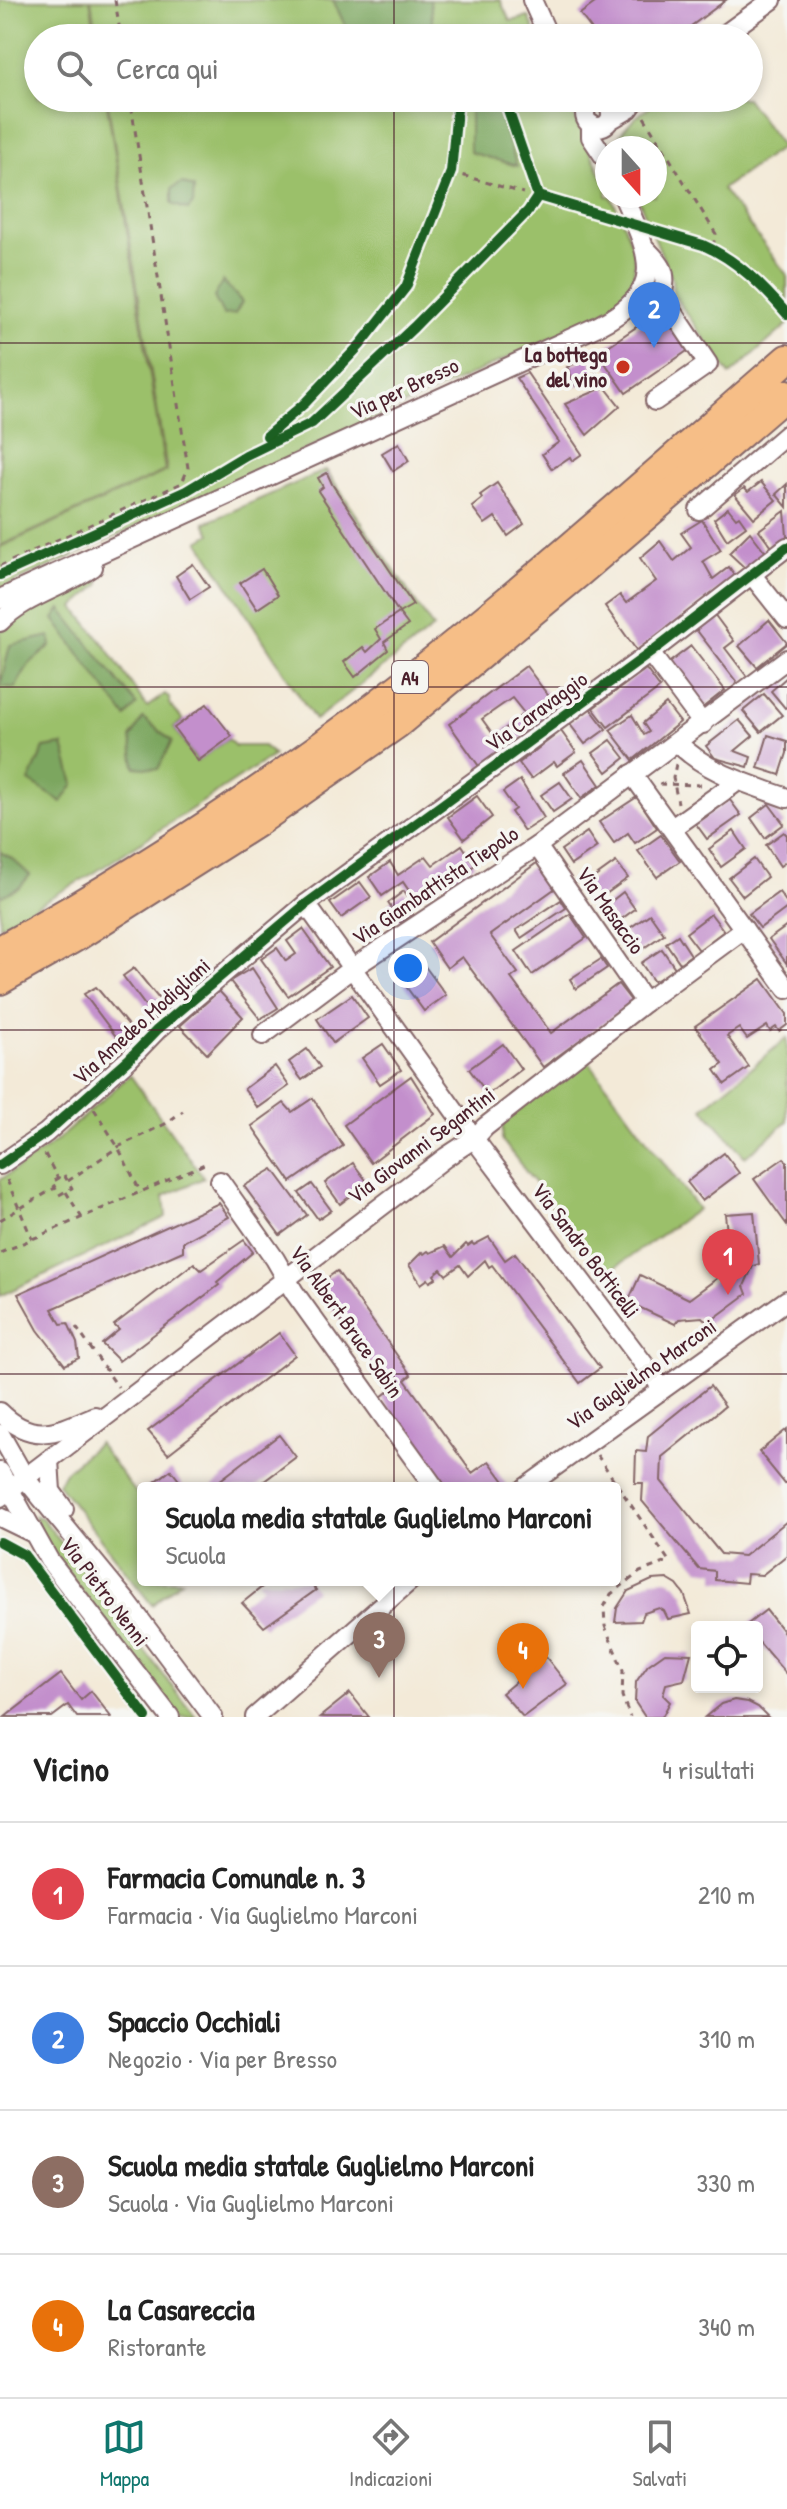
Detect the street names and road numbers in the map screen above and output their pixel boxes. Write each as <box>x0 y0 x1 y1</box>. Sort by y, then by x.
street label: Via per Bresso <box>345 350 463 426</box>
road number: A4 <box>392 661 428 693</box>
street label: Via Caravaggio <box>479 664 593 758</box>
street label: Via Giambattista Tiepolo <box>346 818 524 952</box>
street label: Via Masaccio <box>570 860 652 960</box>
street label: Via Amedeo Modigliani <box>65 951 217 1091</box>
street label: Via Giovanni Segantini <box>341 1080 501 1210</box>
street label: Via Sandro Botticelli <box>525 1176 647 1324</box>
street label: Via Albert Bruce Sabin <box>283 1239 411 1403</box>
street label: Via Guglielmo Marconi <box>560 1311 722 1437</box>
street label: Via Pietro Nenni <box>54 1530 156 1652</box>

